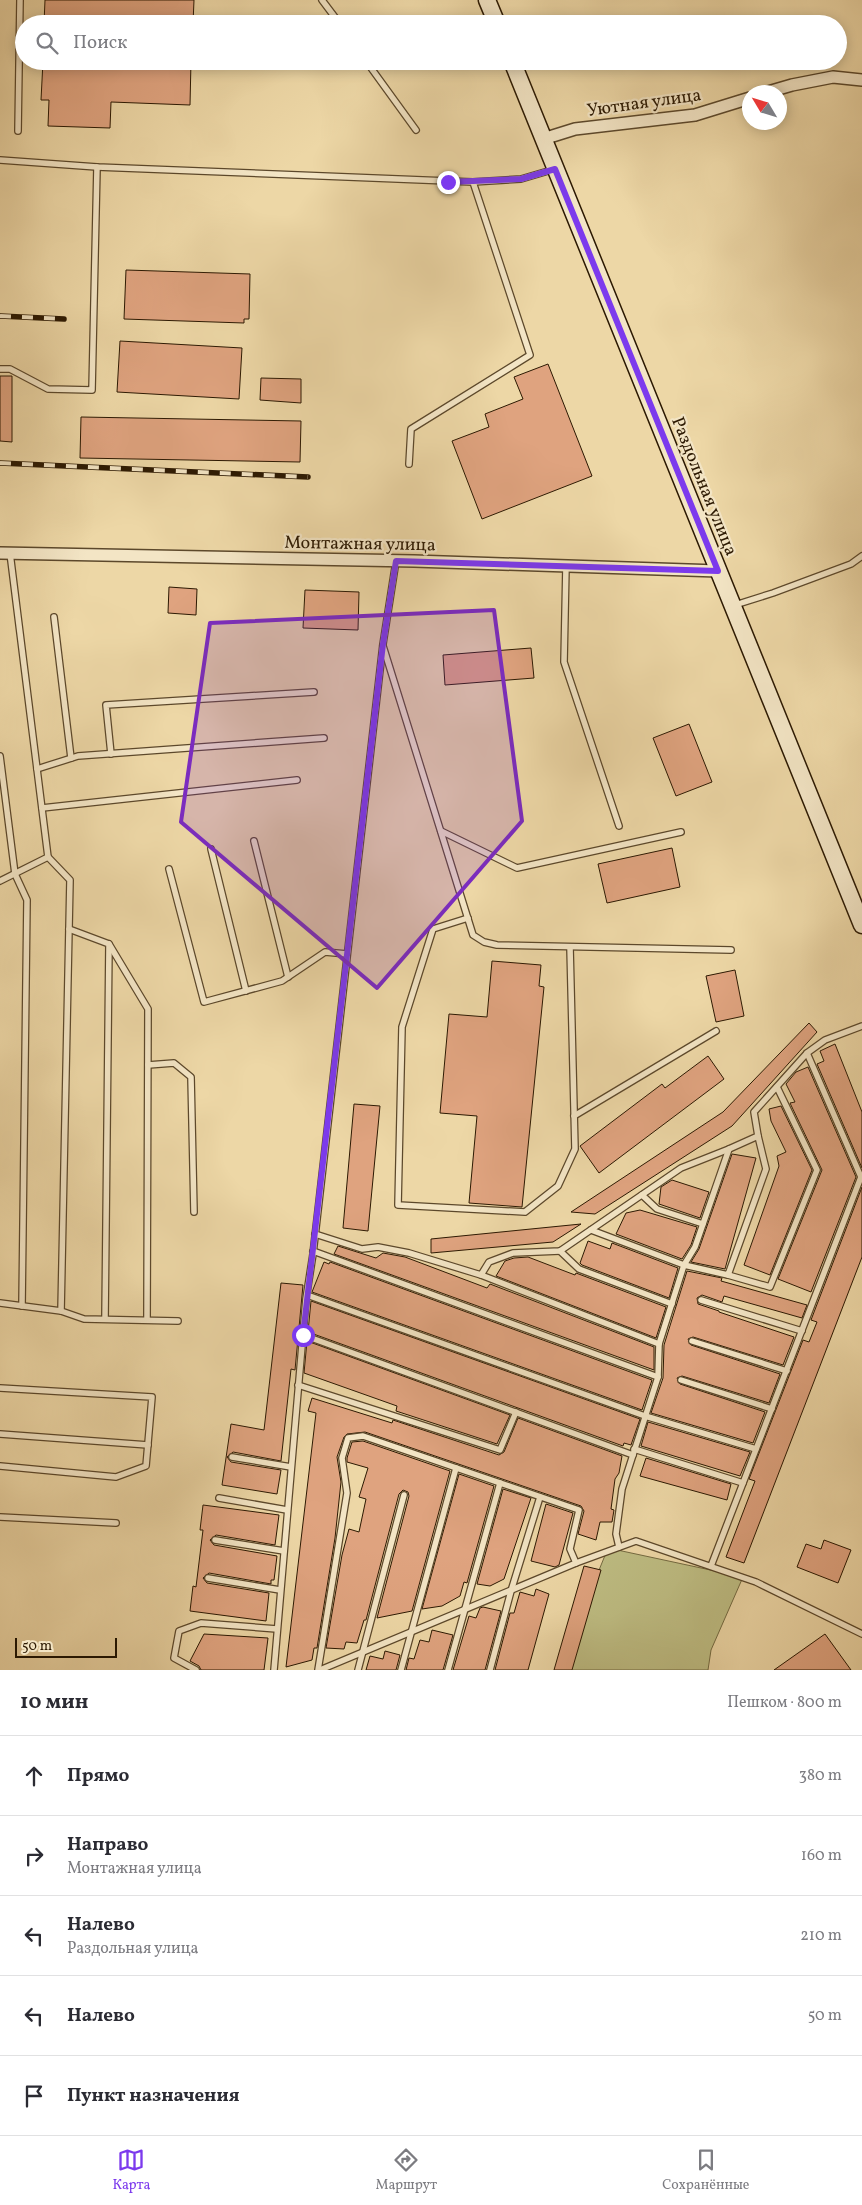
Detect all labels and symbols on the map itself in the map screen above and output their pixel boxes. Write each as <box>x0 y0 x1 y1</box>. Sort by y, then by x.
street label: Уютная улица <box>585 83 703 124</box>
north arrow <box>742 85 787 130</box>
route end <box>437 171 460 194</box>
street label: Раздольная улица <box>664 413 743 560</box>
street label: Монтажная улица <box>284 531 436 558</box>
route start <box>292 1324 315 1347</box>
scale bar <box>15 1635 118 1658</box>

